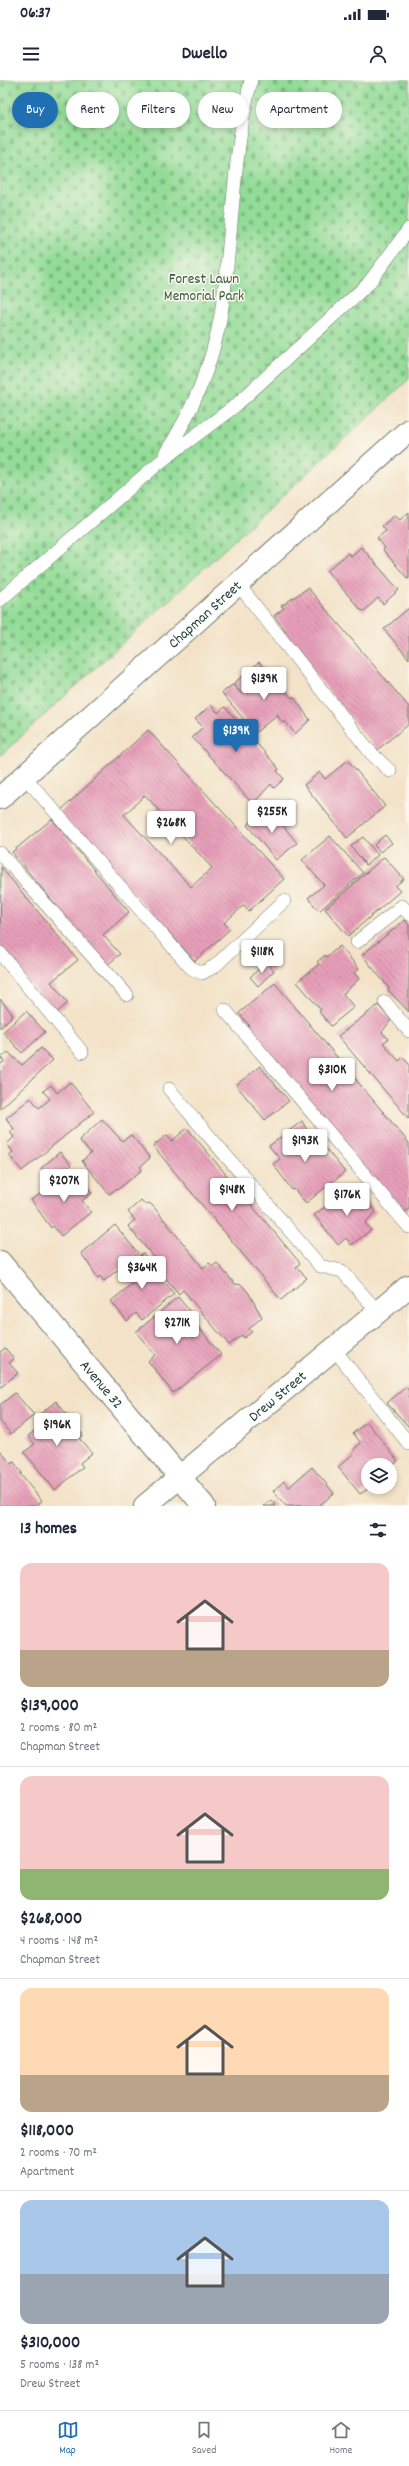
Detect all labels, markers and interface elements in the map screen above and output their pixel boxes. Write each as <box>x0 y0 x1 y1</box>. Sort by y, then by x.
text: 06:37 <box>20 3 50 25</box>
text: Dwello <box>182 42 227 67</box>
icon: menu <box>20 43 42 65</box>
icon: person <box>367 43 389 65</box>
chip: Buy <box>12 92 58 128</box>
chip: Rent <box>66 92 119 128</box>
chip: Filters <box>127 92 190 128</box>
chip: New <box>198 92 248 128</box>
chip: Apartment <box>256 92 342 128</box>
park label: Forest Lawn Memorial Park <box>164 269 244 308</box>
street label: Chapman Street <box>164 576 248 655</box>
pin: $139K <box>236 667 292 701</box>
text: $139K <box>250 670 278 689</box>
pin: $139K <box>208 719 264 753</box>
text: $139K <box>222 722 250 741</box>
pin: $255K <box>244 800 300 834</box>
text: $255K <box>257 803 287 822</box>
pin: $268K <box>143 811 199 845</box>
text: $268K <box>156 814 186 833</box>
pin: $118K <box>234 940 290 974</box>
text: $118K <box>250 943 274 962</box>
pin: $310K <box>304 1058 360 1092</box>
text: $310K <box>318 1061 346 1080</box>
pin: $193K <box>277 1129 333 1163</box>
text: $193K <box>291 1132 319 1151</box>
pin: $207K <box>36 1169 92 1203</box>
text: $207K <box>49 1172 79 1191</box>
pin: $148K <box>204 1178 260 1212</box>
text: $148K <box>219 1181 245 1200</box>
pin: $176K <box>319 1183 375 1217</box>
text: $176K <box>334 1186 360 1205</box>
pin: $364K <box>114 1256 170 1290</box>
text: $364K <box>127 1259 157 1278</box>
pin: $271K <box>149 1311 205 1345</box>
text: $271K <box>164 1314 190 1333</box>
street label: Avenue 32 <box>73 1356 127 1414</box>
street label: Drew Street <box>245 1366 313 1428</box>
pin: $196K <box>29 1413 85 1447</box>
text: $196K <box>43 1416 71 1435</box>
map controls <box>361 1458 397 1494</box>
button: layers <box>361 1458 397 1494</box>
text: 13 homes <box>20 1518 77 1542</box>
icon: filters <box>367 1519 389 1541</box>
icon: home <box>169 1589 241 1661</box>
text: $139,000 <box>20 1695 79 1719</box>
text: 2 rooms · 80 m² <box>20 1719 97 1738</box>
text: Chapman Street <box>20 1738 100 1757</box>
icon: home <box>169 1802 241 1874</box>
text: $268,000 <box>20 1908 82 1932</box>
text: 4 rooms · 148 m² <box>20 1932 98 1951</box>
text: Chapman Street <box>20 1951 100 1970</box>
icon: home <box>169 2014 241 2086</box>
text: $118,000 <box>20 2120 74 2144</box>
text: 2 rooms · 70 m² <box>20 2144 97 2163</box>
text: Apartment <box>20 2163 74 2182</box>
icon: home <box>169 2226 241 2298</box>
text: $310,000 <box>20 2332 80 2356</box>
text: 5 rooms · 138 m² <box>20 2356 99 2375</box>
text: Drew Street <box>20 2375 80 2394</box>
tab: Map <box>57 2419 79 2459</box>
tab: Saved <box>192 2419 216 2459</box>
tab: Home <box>329 2419 352 2459</box>

